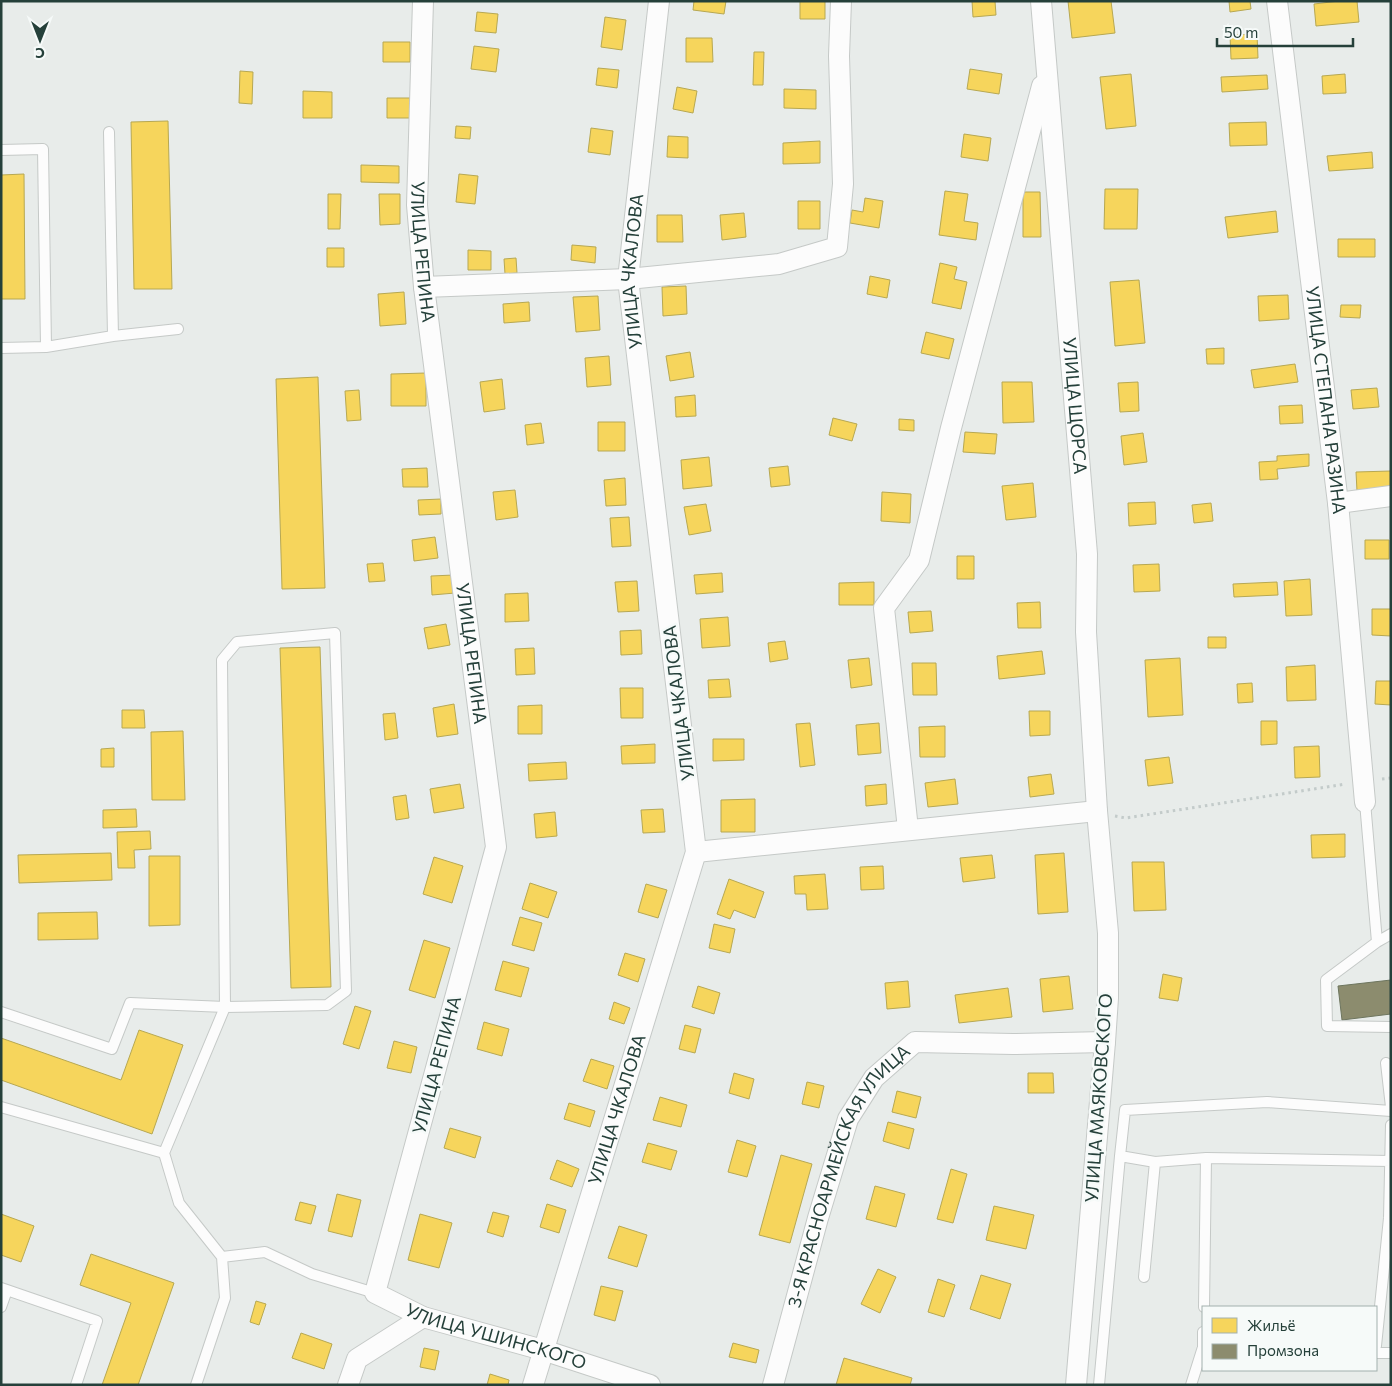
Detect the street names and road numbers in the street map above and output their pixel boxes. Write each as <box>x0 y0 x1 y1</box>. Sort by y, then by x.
street label: УЛИЦА РЕПИНА <box>407 181 440 324</box>
street label: УЛИЦА ЧКАЛОВА <box>616 192 647 350</box>
street label: УЛИЦА СТЕПАНА РАЗИНА <box>1302 285 1351 515</box>
street label: УЛИЦА ЩОРСА <box>1059 336 1092 475</box>
street label: УЛИЦА РЕПИНА <box>452 582 492 725</box>
street label: УЛИЦА ЧКАЛОВА <box>658 624 698 782</box>
street label: УЛИЦА РЕПИНА <box>407 993 465 1136</box>
street label: УЛИЦА МАЯКОВСКОГО <box>1080 993 1116 1203</box>
street label: УЛИЦА ЧКАЛОВА <box>583 1031 650 1187</box>
street label: 3-Я КРАСНОАРМЕЙСКАЯ УЛИЦА <box>782 1040 914 1310</box>
street label: УЛИЦА УШИНСКОГО <box>402 1298 589 1373</box>

